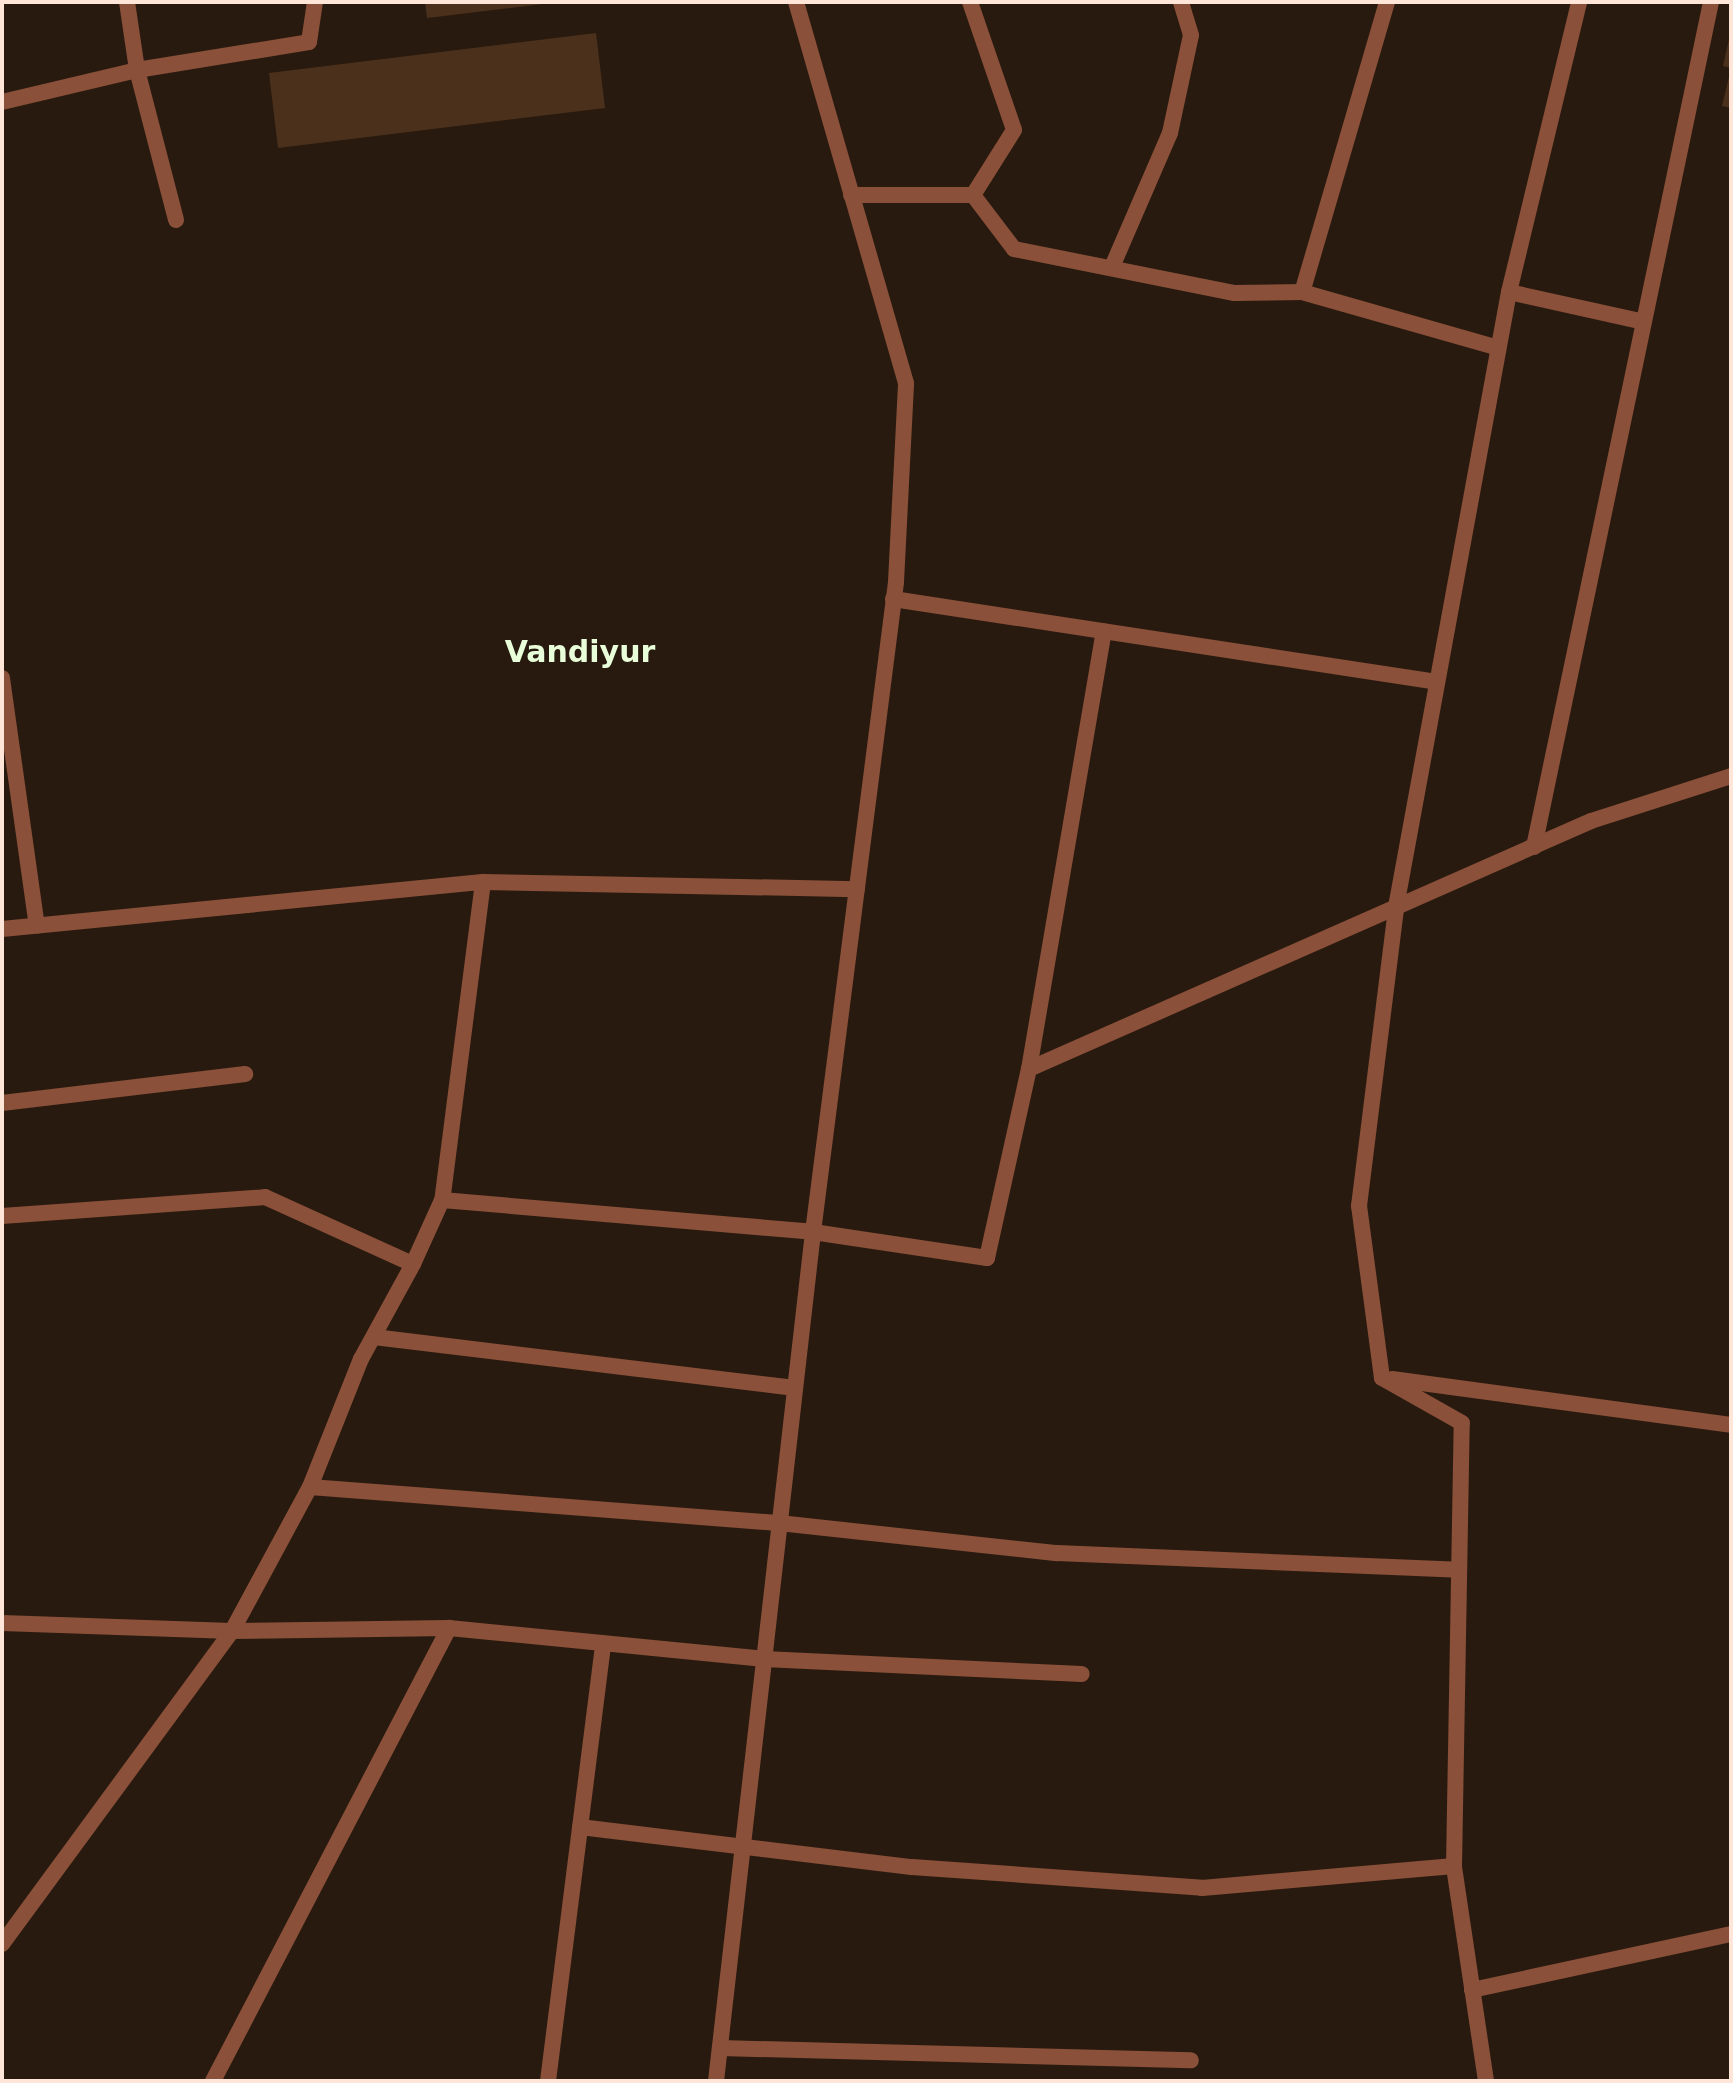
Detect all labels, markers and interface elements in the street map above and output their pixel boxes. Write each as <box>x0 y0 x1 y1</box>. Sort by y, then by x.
district label: Vandiyur <box>505 634 655 670</box>

